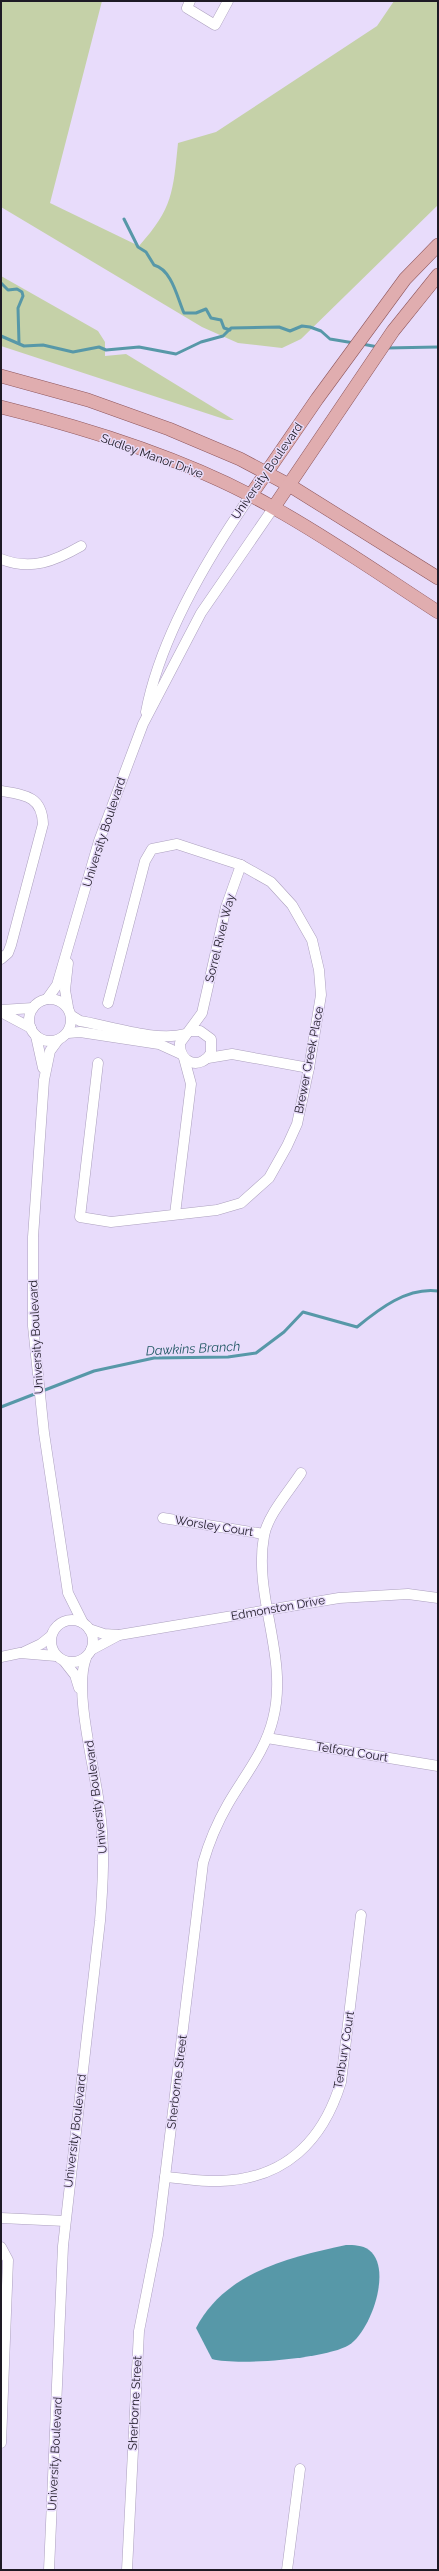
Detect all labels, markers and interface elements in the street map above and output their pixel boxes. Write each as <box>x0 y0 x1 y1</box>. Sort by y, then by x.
street label: University Boulevard <box>228 420 306 522</box>
street label: Sudley Manor Drive <box>99 431 205 481</box>
street label: University Boulevard <box>80 775 128 889</box>
street label: Sorrel River Way <box>202 892 238 984</box>
street label: Brewer Creek Place <box>292 1005 326 1115</box>
street label: University Boulevard <box>26 1280 46 1394</box>
water label: Dawkins Branch <box>145 1339 241 1358</box>
street label: Worsley Court <box>174 1513 254 1539</box>
street label: Edmonston Drive <box>230 1593 326 1623</box>
street label: University Boulevard <box>82 1739 110 1855</box>
street label: Telford Court <box>315 1739 389 1765</box>
street label: Tenbury Court <box>331 2010 357 2090</box>
street label: Sherborne Street <box>164 2034 190 2130</box>
street label: University Boulevard <box>61 2073 89 2189</box>
street label: Sherborne Street <box>126 2355 144 2451</box>
street label: University Boulevard <box>45 2397 65 2511</box>

